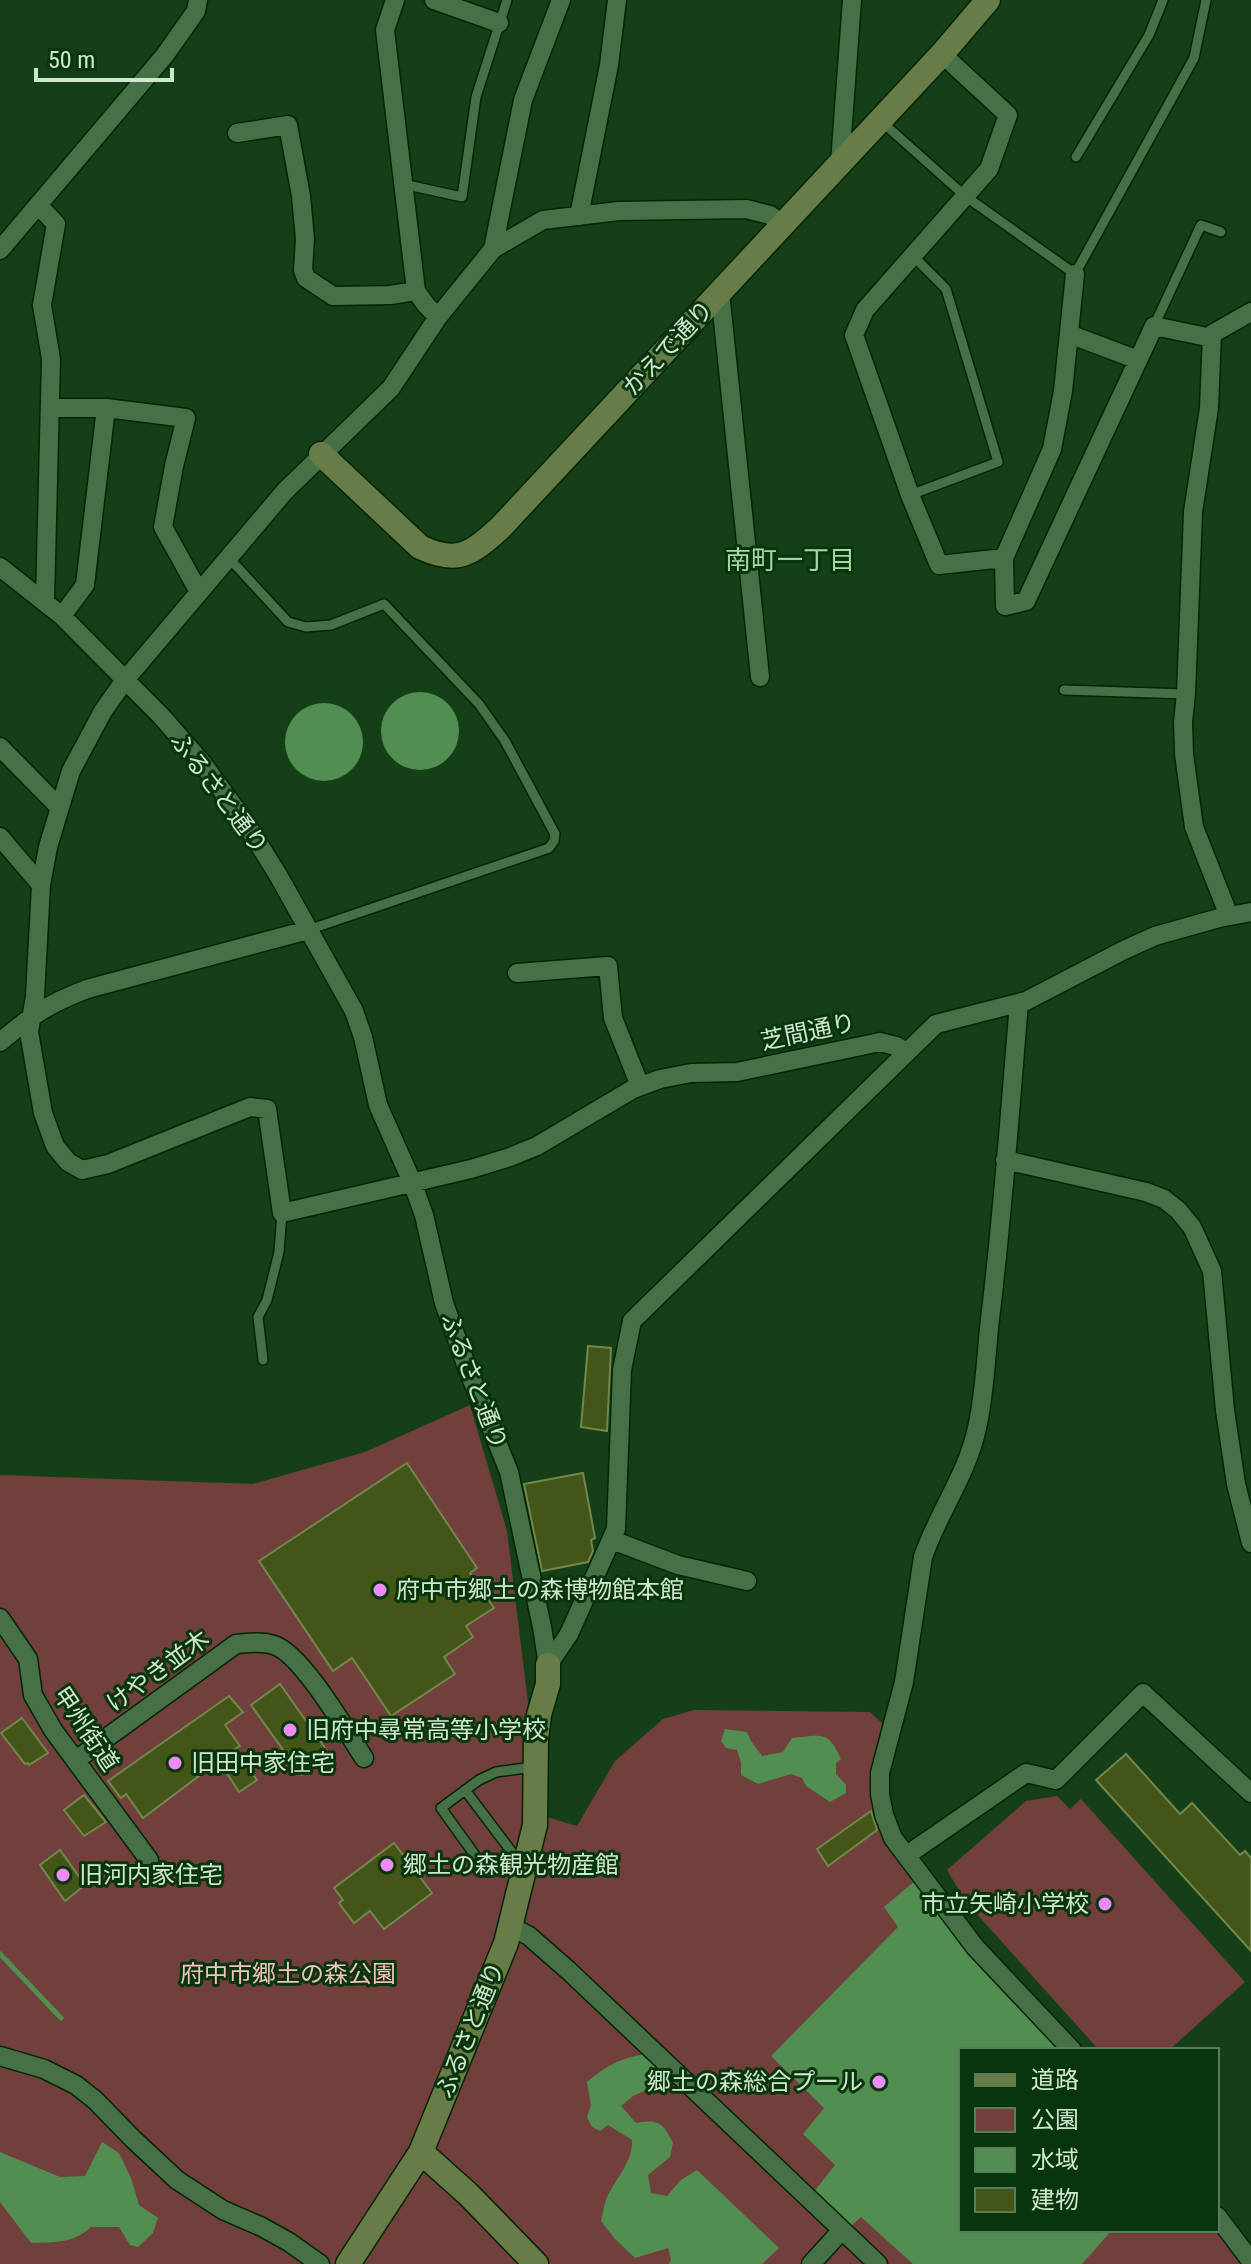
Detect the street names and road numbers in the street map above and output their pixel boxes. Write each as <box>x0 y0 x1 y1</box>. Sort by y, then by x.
street label: かえで通り <box>617 295 719 401</box>
street label: ふるさと通り <box>164 727 274 859</box>
street label: 芝間通り <box>758 1008 858 1056</box>
street label: ふるさと通り <box>435 1309 513 1453</box>
street label: けやき並木 <box>101 1624 215 1718</box>
street label: 甲州街道 <box>48 1681 124 1777</box>
street label: ふるさと通り <box>430 1958 510 2102</box>

